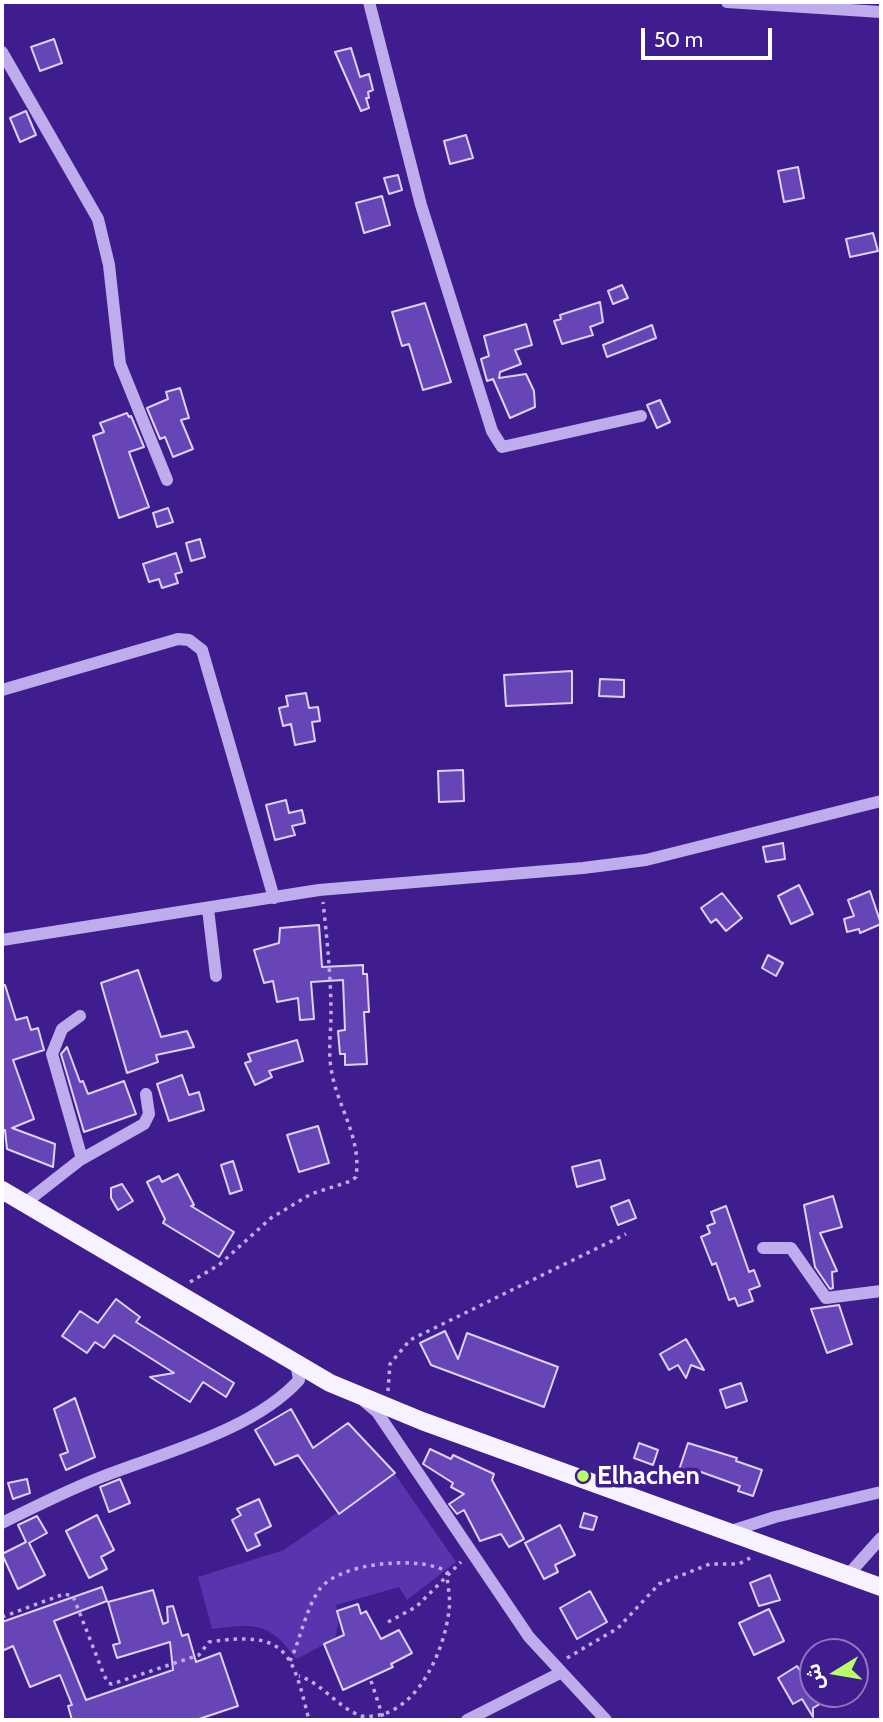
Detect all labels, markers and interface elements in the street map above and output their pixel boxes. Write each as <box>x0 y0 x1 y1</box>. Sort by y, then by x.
scale bar <box>645 14 776 58</box>
text: 50 m <box>654 27 703 52</box>
place label: Elhachen <box>597 1460 700 1492</box>
marker: Elhachen <box>575 1468 591 1484</box>
north arrow <box>799 1638 869 1708</box>
text: ش <box>801 1662 829 1692</box>

